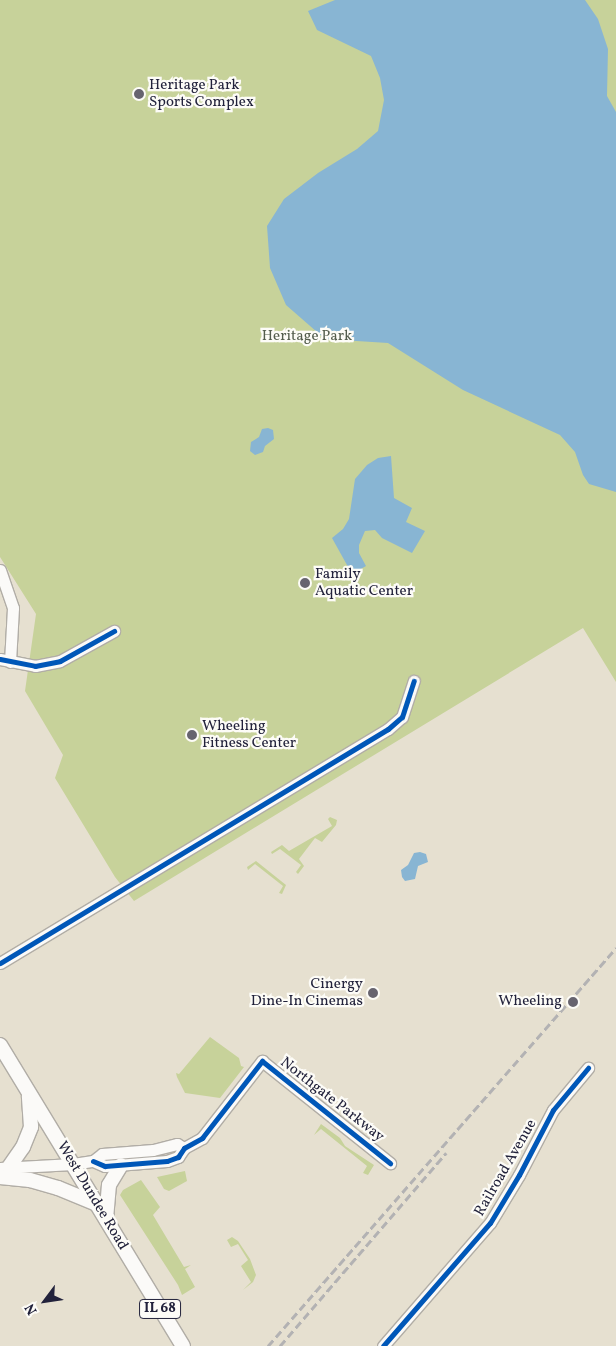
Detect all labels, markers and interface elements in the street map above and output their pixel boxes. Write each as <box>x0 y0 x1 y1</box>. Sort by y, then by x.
place label: Heritage Park Sports Complex <box>149 76 254 111</box>
marker: Heritage Park Sports Complex <box>133 88 145 100</box>
park label: Heritage Park <box>262 328 352 346</box>
place label: Family Aquatic Center <box>315 565 413 600</box>
marker: Family Aquatic Center <box>299 577 311 589</box>
place label: Wheeling Fitness Center <box>202 717 296 752</box>
marker: Wheeling Fitness Center <box>186 729 198 741</box>
place label: Cinergy Dine-In Cinemas <box>251 975 363 1010</box>
marker: Cinergy Dine-In Cinemas <box>367 987 379 999</box>
place label: Wheeling <box>498 993 562 1011</box>
marker: Wheeling <box>566 995 580 1009</box>
street label: Northgate Parkway <box>276 1054 388 1146</box>
street label: Railroad Avenue <box>471 1116 541 1220</box>
street label: West Dundee Road <box>52 1138 132 1254</box>
north arrow <box>20 1276 70 1326</box>
road number: IL 68 <box>139 1298 181 1320</box>
text: N <box>21 1300 42 1318</box>

